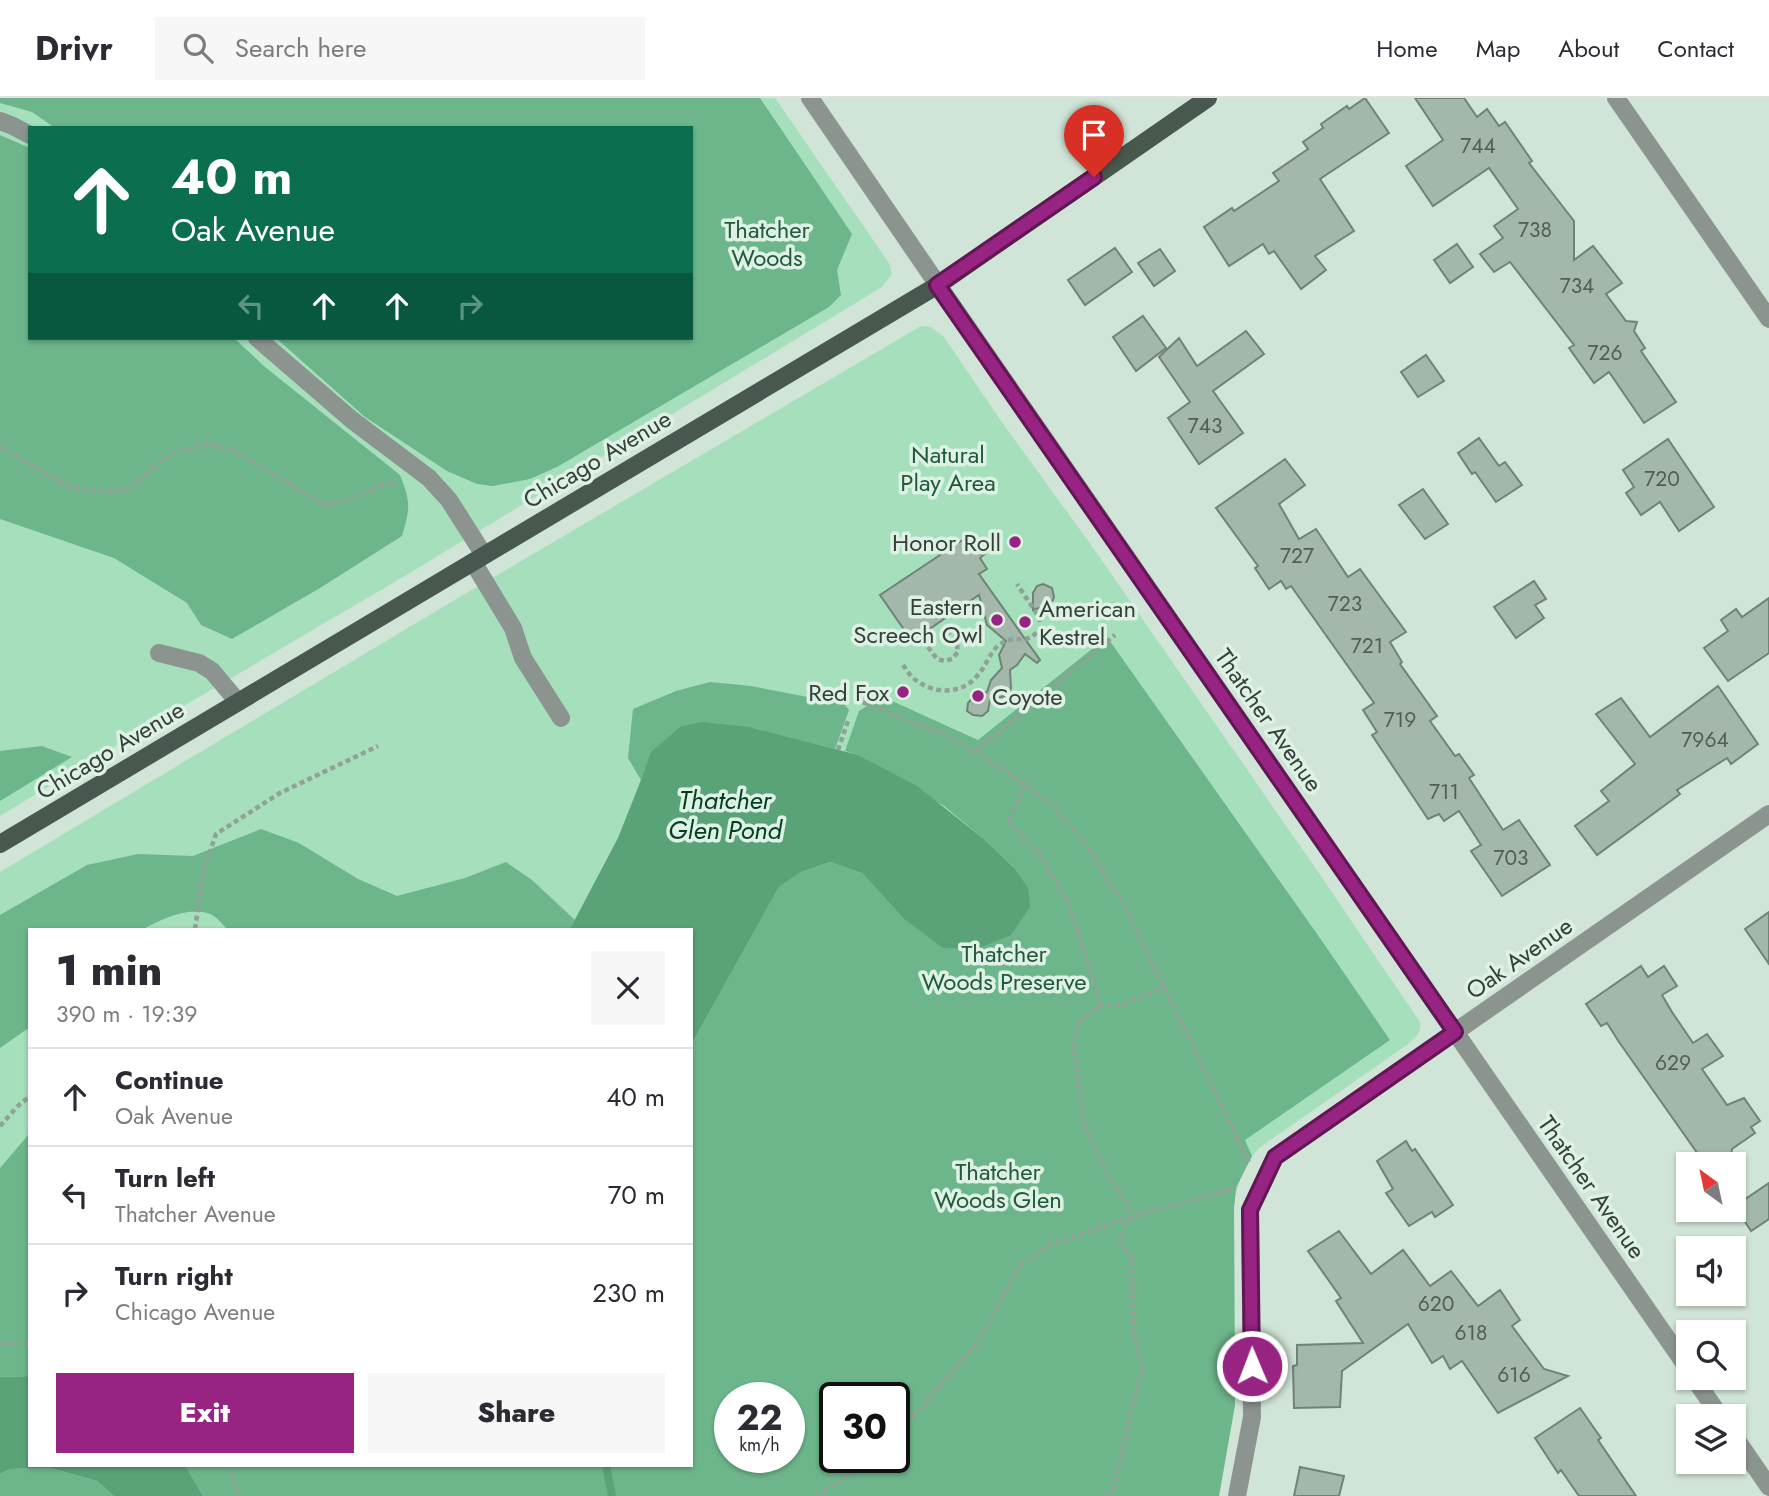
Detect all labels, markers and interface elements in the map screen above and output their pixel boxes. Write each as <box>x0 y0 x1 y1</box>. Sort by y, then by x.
search box <box>155 17 645 80</box>
text: Drivr <box>35 25 113 72</box>
icon: search <box>179 29 217 67</box>
text: Search here <box>235 29 366 67</box>
text: Home <box>1376 31 1438 66</box>
text: Map <box>1476 31 1520 66</box>
text: About <box>1558 31 1619 66</box>
text: Contact <box>1657 31 1734 66</box>
pin <box>1064 105 1124 177</box>
icon: arrive <box>1075 116 1113 154</box>
house number: 744 <box>1460 131 1496 161</box>
text: 40 m <box>171 142 293 212</box>
icon: ahead <box>56 154 147 245</box>
text: Oak Avenue <box>171 207 335 253</box>
park label: Thatcher Woods <box>724 212 811 275</box>
house number: 738 <box>1518 215 1552 245</box>
house number: 734 <box>1560 271 1594 301</box>
icon: left <box>232 287 270 325</box>
icon: ahead <box>305 287 343 325</box>
icon: ahead <box>378 287 416 325</box>
icon: right <box>451 287 489 325</box>
house number: 726 <box>1587 338 1623 368</box>
street label: Chicago Avenue <box>516 401 678 517</box>
house number: 743 <box>1188 411 1222 441</box>
park label: Natural Play Area <box>900 437 996 500</box>
house number: 720 <box>1644 464 1680 494</box>
place label: Honor Roll <box>892 525 1001 560</box>
marker: Honor Roll <box>1007 534 1023 550</box>
house number: 727 <box>1280 541 1314 571</box>
place label: Eastern Screech Owl <box>853 589 983 652</box>
house number: 723 <box>1328 589 1362 619</box>
place label: American Kestrel <box>1039 591 1136 654</box>
marker: Eastern Screech Owl <box>989 612 1005 628</box>
marker: American Kestrel <box>1017 614 1033 630</box>
house number: 721 <box>1351 631 1383 661</box>
street label: Thatcher Avenue <box>1207 641 1331 799</box>
place label: Red Fox <box>808 675 890 710</box>
place label: Coyote <box>992 679 1063 714</box>
marker: Red Fox <box>895 684 911 700</box>
marker: Coyote <box>970 688 986 704</box>
street label: Chicago Avenue <box>29 692 191 808</box>
house number: 719 <box>1384 705 1416 735</box>
house number: 7964 <box>1681 725 1729 755</box>
house number: 711 <box>1429 777 1459 807</box>
water label: Thatcher Glen Pond <box>668 781 784 849</box>
house number: 703 <box>1493 843 1529 873</box>
street label: Oak Avenue <box>1459 908 1579 1008</box>
park label: Thatcher Woods Preserve <box>921 936 1087 999</box>
text: 1 min <box>56 940 162 1001</box>
button: close <box>591 951 665 1025</box>
text: 390 m · 19:39 <box>56 997 197 1031</box>
house number: 629 <box>1655 1048 1691 1078</box>
text: Continue <box>115 1061 224 1099</box>
icon: ahead <box>56 1078 94 1116</box>
text: 40 m <box>606 1078 665 1116</box>
text: Oak Avenue <box>115 1099 233 1133</box>
street label: Thatcher Avenue <box>1530 1108 1654 1266</box>
north arrow <box>1676 1152 1746 1222</box>
map controls <box>1676 1152 1746 1474</box>
park label: Thatcher Woods Glen <box>934 1154 1062 1217</box>
text: Turn left <box>115 1159 215 1197</box>
icon: left <box>56 1176 94 1214</box>
text: 70 m <box>608 1176 665 1214</box>
text: Thatcher Avenue <box>115 1197 276 1231</box>
button: sound <box>1676 1236 1746 1306</box>
text: Turn right <box>115 1257 233 1295</box>
icon: right <box>56 1274 94 1312</box>
text: 230 m <box>592 1274 665 1312</box>
house number: 620 <box>1418 1289 1454 1319</box>
text: Chicago Avenue <box>115 1295 275 1329</box>
house number: 618 <box>1454 1318 1488 1348</box>
button: search <box>1676 1320 1746 1390</box>
position arrow <box>1215 1329 1289 1403</box>
house number: 616 <box>1497 1360 1531 1390</box>
button: Exit <box>56 1373 354 1453</box>
button: Share <box>368 1373 665 1453</box>
speed limit sign: 30 <box>819 1382 910 1473</box>
text: 22 <box>737 1393 782 1443</box>
button: layers <box>1676 1404 1746 1474</box>
text: km/h <box>739 1432 780 1458</box>

